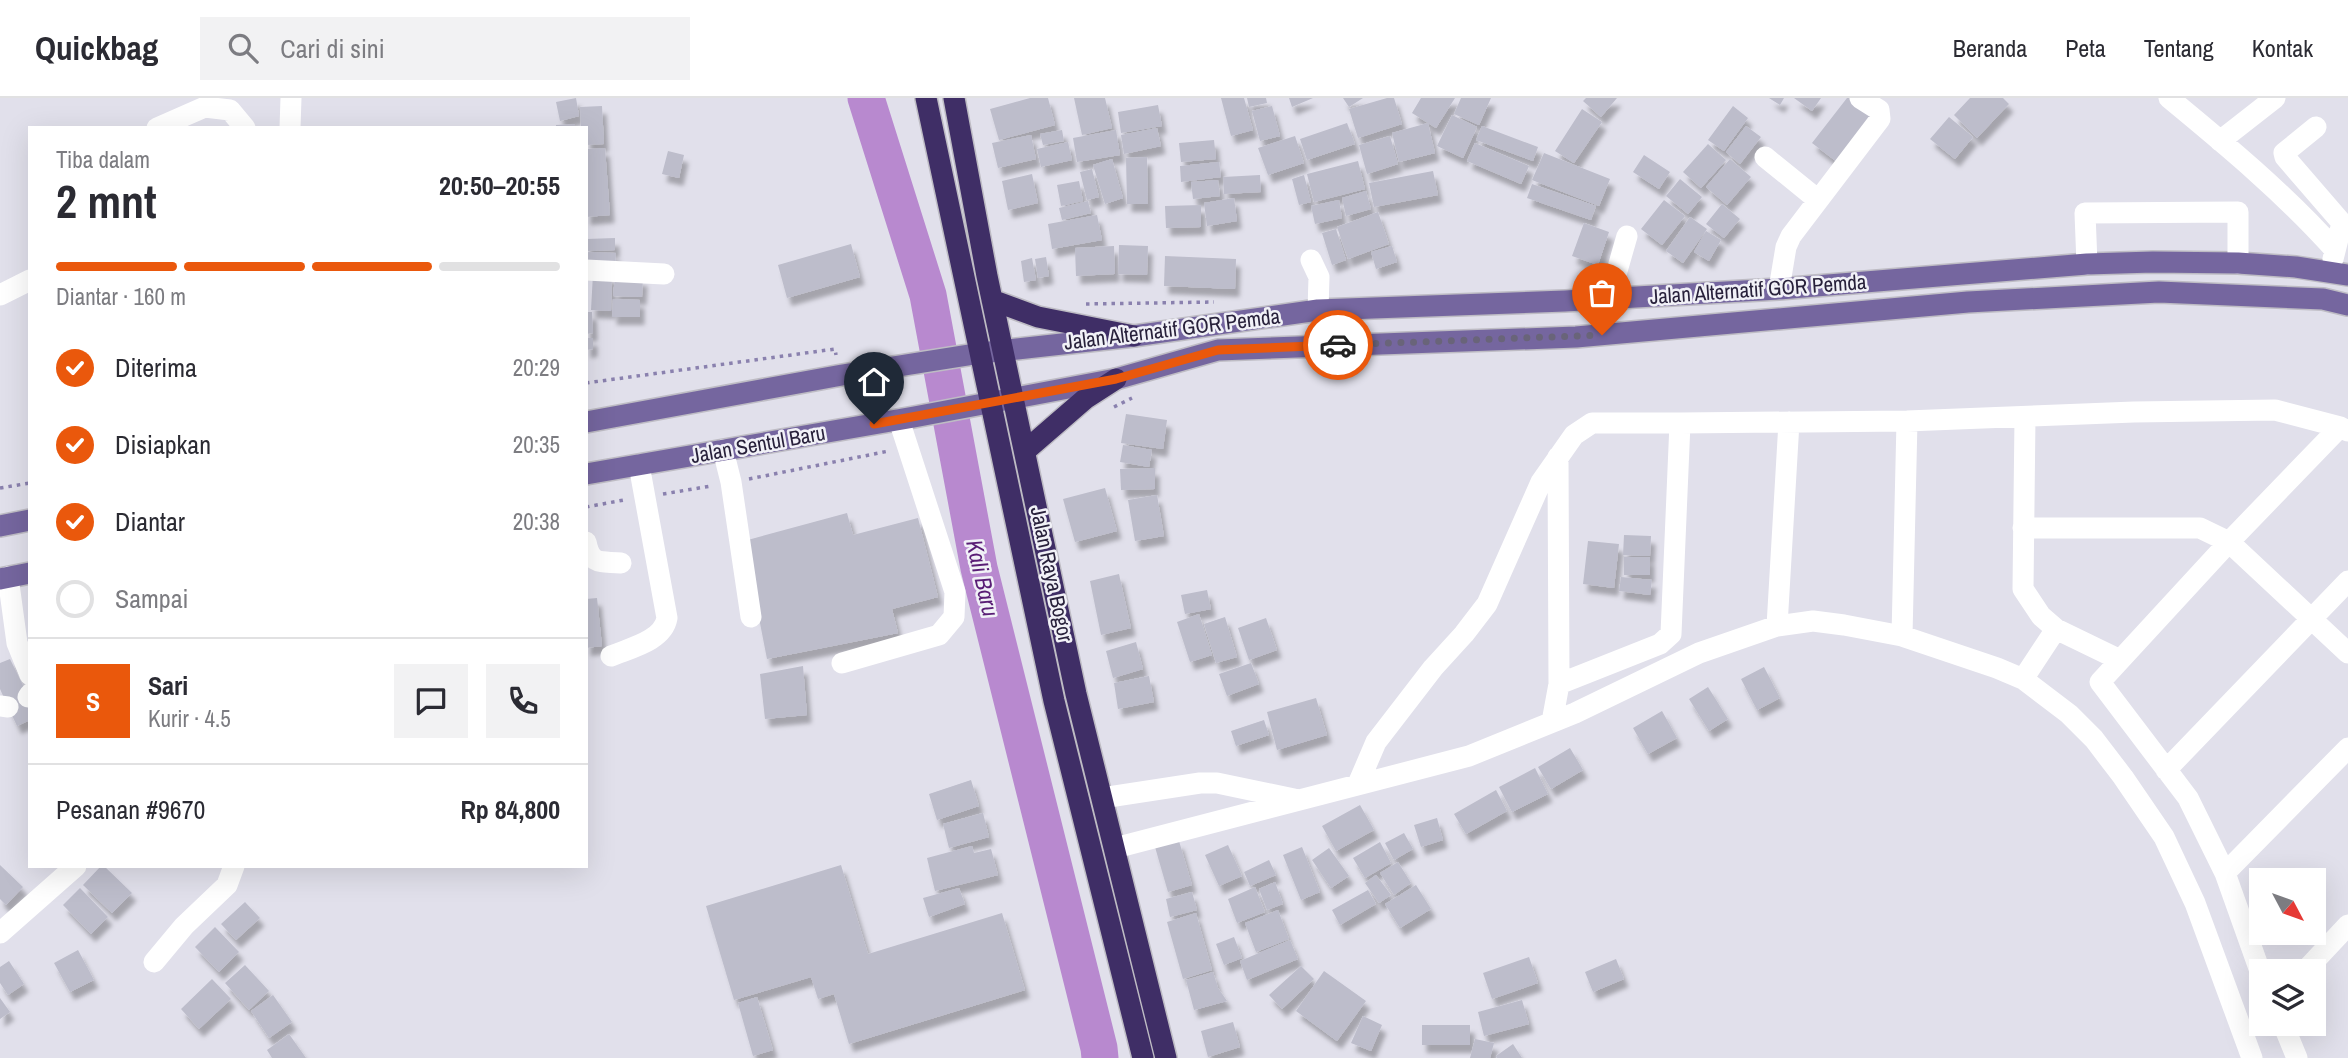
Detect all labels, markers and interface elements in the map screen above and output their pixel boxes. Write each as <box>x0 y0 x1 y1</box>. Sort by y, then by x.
search box <box>200 17 690 80</box>
text: Quickbag <box>35 26 158 70</box>
icon: search <box>224 29 262 67</box>
text: Cari di sini <box>280 31 385 66</box>
text: Beranda <box>1953 32 2027 64</box>
text: Peta <box>2065 32 2106 64</box>
text: Tentang <box>2144 32 2214 64</box>
text: Kontak <box>2252 32 2313 64</box>
text: Tiba dalam <box>56 144 150 175</box>
text: 20:50–20:55 <box>439 168 560 203</box>
text: 2 mnt <box>56 170 157 232</box>
pin <box>1572 263 1632 335</box>
street label: Jalan Alternatif GOR Pemda <box>1649 267 1868 311</box>
icon: bag <box>1583 274 1621 312</box>
text: Diantar · 160 m <box>56 281 186 312</box>
street label: Jalan Alternatif GOR Pemda <box>1062 301 1282 357</box>
courier <box>1303 310 1373 380</box>
icon: car <box>1319 326 1357 364</box>
icon: check <box>56 349 94 387</box>
text: Diterima <box>115 350 197 385</box>
text: 20:29 <box>513 352 560 383</box>
pin <box>844 352 904 424</box>
icon: home <box>855 363 893 401</box>
street label: Jalan Sentul Baru <box>689 418 827 470</box>
icon: check <box>56 426 94 464</box>
text: Disiapkan <box>115 427 211 462</box>
text: 20:35 <box>513 429 560 460</box>
icon: check <box>56 503 94 541</box>
text: Diantar <box>115 504 185 539</box>
street label: Jalan Raya Bogor <box>1024 504 1080 644</box>
text: 20:38 <box>513 506 560 537</box>
water label: Kali Baru <box>959 537 1007 619</box>
text: Sampai <box>115 581 188 616</box>
button: chat <box>394 664 468 738</box>
button: phone <box>486 664 560 738</box>
text: Sari <box>148 668 188 703</box>
text: S <box>86 684 100 719</box>
text: Kurir · 4.5 <box>148 703 231 734</box>
text: Pesanan #9670 <box>56 792 205 827</box>
text: Rp 84,800 <box>460 792 560 827</box>
north arrow <box>2249 868 2326 945</box>
map controls <box>2249 868 2326 1036</box>
button: layers <box>2249 959 2326 1036</box>

